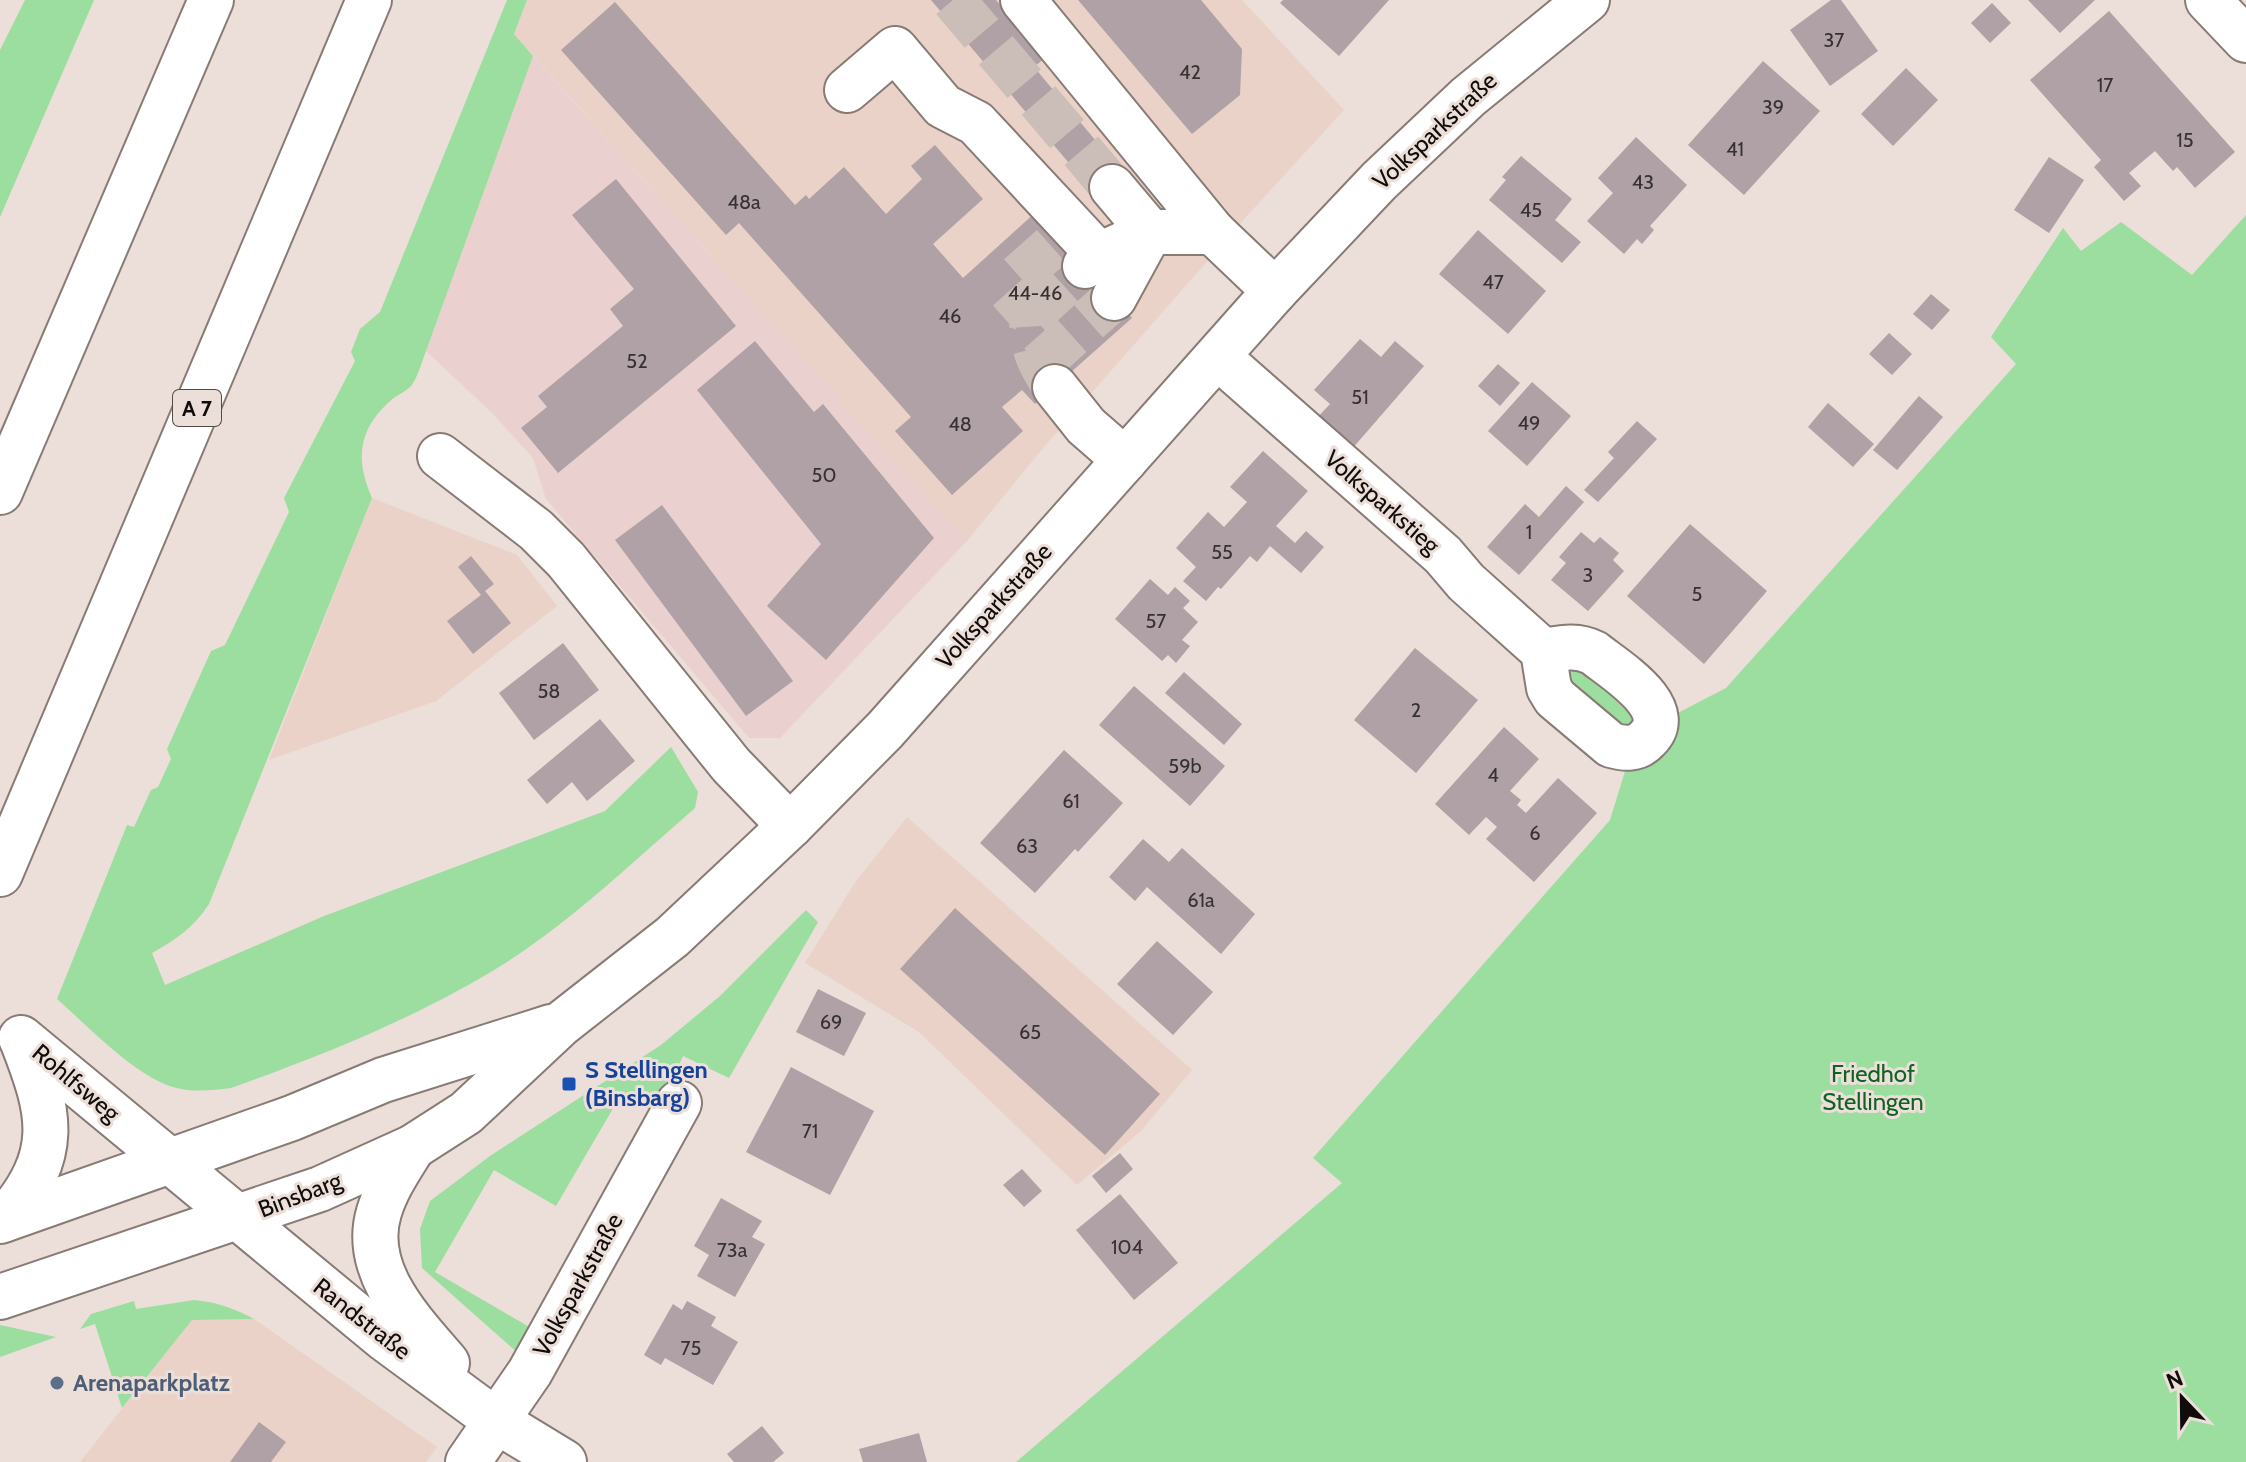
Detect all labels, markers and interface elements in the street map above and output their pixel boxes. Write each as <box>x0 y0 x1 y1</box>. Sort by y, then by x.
house number: 37 <box>1824 28 1844 52</box>
house number: 42 <box>1179 60 1201 84</box>
street label: Volksparkstraße <box>1367 66 1503 195</box>
house number: 17 <box>2097 73 2113 97</box>
house number: 39 <box>1762 95 1784 119</box>
house number: 15 <box>2176 128 2194 152</box>
house number: 41 <box>1726 137 1744 161</box>
house number: 43 <box>1632 170 1654 194</box>
house number: 48a <box>727 190 761 214</box>
house number: 45 <box>1520 198 1542 222</box>
house number: 47 <box>1482 270 1504 294</box>
house number: 44-46 <box>1008 281 1062 305</box>
house number: 46 <box>939 304 961 328</box>
house number: 52 <box>626 349 648 373</box>
house number: 51 <box>1351 385 1369 409</box>
road number: A 7 <box>173 390 221 426</box>
house number: 49 <box>1518 411 1540 435</box>
house number: 48 <box>948 412 972 436</box>
street label: Volksparkstieg <box>1319 444 1447 560</box>
house number: 50 <box>812 463 836 487</box>
house number: 1 <box>1526 520 1532 544</box>
street label: Volksparkstraße <box>930 537 1058 674</box>
house number: 55 <box>1211 540 1233 564</box>
house number: 3 <box>1583 563 1593 587</box>
house number: 5 <box>1692 582 1702 606</box>
house number: 57 <box>1146 609 1166 633</box>
house number: 58 <box>538 679 560 703</box>
house number: 2 <box>1411 698 1421 722</box>
house number: 59b <box>1168 754 1202 778</box>
house number: 4 <box>1487 763 1499 787</box>
house number: 61 <box>1062 789 1080 813</box>
house number: 6 <box>1529 821 1541 845</box>
house number: 63 <box>1016 834 1038 858</box>
house number: 61a <box>1187 888 1215 912</box>
house number: 69 <box>820 1010 842 1034</box>
house number: 65 <box>1019 1020 1041 1044</box>
street label: Rohlfsweg <box>27 1038 127 1128</box>
place label: S Stellingen (Binsbarg) <box>585 1055 708 1112</box>
park label: Friedhof Stellingen <box>1822 1059 1924 1116</box>
marker: S Stellingen (Binsbarg) <box>560 1075 578 1093</box>
house number: 71 <box>802 1119 818 1143</box>
street label: Binsbarg <box>254 1165 347 1224</box>
street label: Volksparkstraße <box>526 1208 629 1361</box>
house number: 104 <box>1111 1235 1143 1259</box>
house number: 73a <box>717 1238 748 1262</box>
street label: Randstraße <box>308 1272 417 1366</box>
house number: 75 <box>681 1336 701 1360</box>
north arrow <box>2142 1358 2222 1438</box>
text: N <box>2162 1364 2187 1395</box>
place label: Arenaparkplatz <box>73 1368 230 1397</box>
marker: Arenaparkplatz <box>48 1374 66 1392</box>

